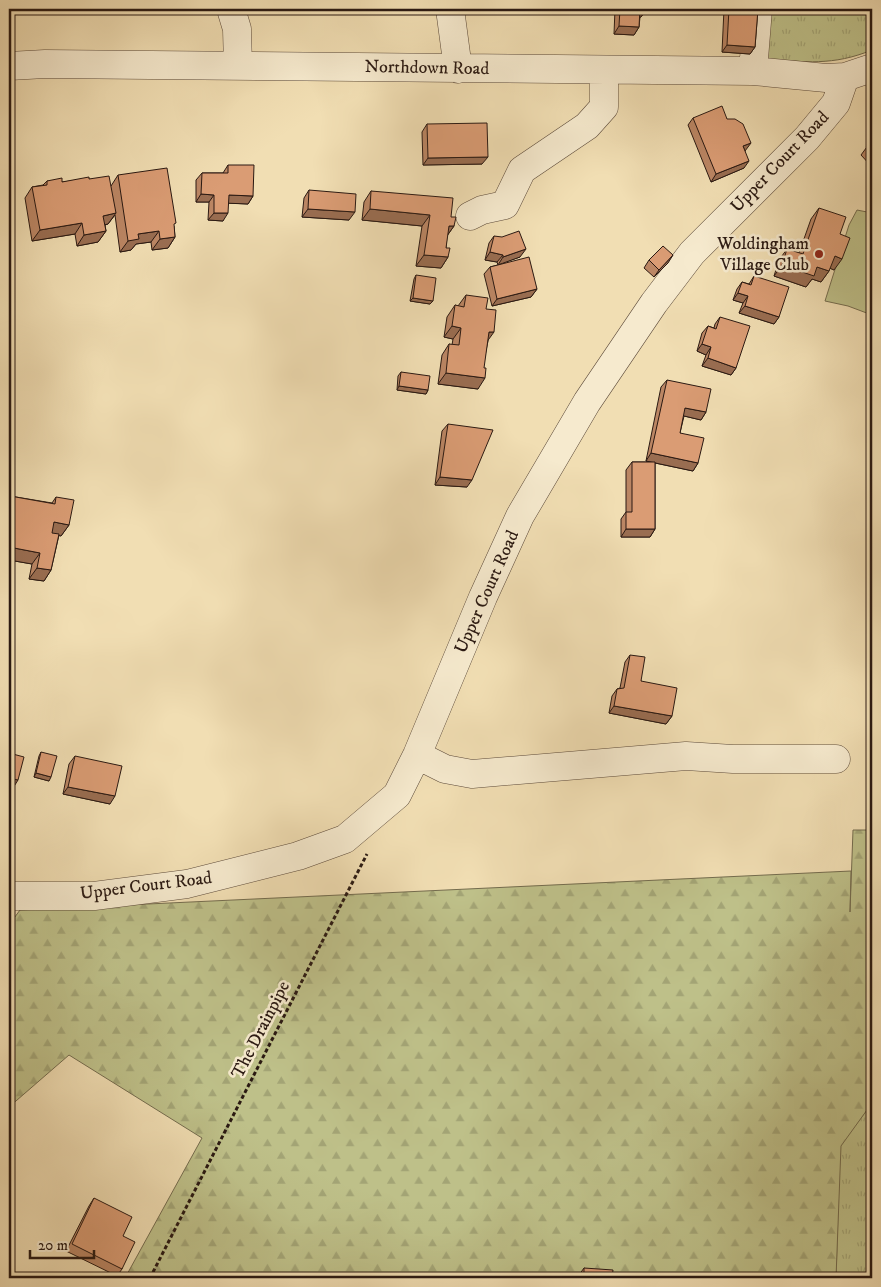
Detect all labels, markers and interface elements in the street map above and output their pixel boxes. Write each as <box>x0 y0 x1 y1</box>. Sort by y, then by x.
street label: Northdown Road <box>364 56 490 80</box>
street label: Upper Court Road <box>726 107 834 217</box>
place label: Woldingham Village Club <box>716 233 809 276</box>
marker: Woldingham Village Club <box>813 248 825 260</box>
street label: Upper Court Road <box>450 527 524 657</box>
street label: Upper Court Road <box>79 867 213 905</box>
street label: The Drainpipe <box>227 978 295 1082</box>
scale bar <box>30 1227 94 1259</box>
text: 20 m <box>38 1236 68 1255</box>

